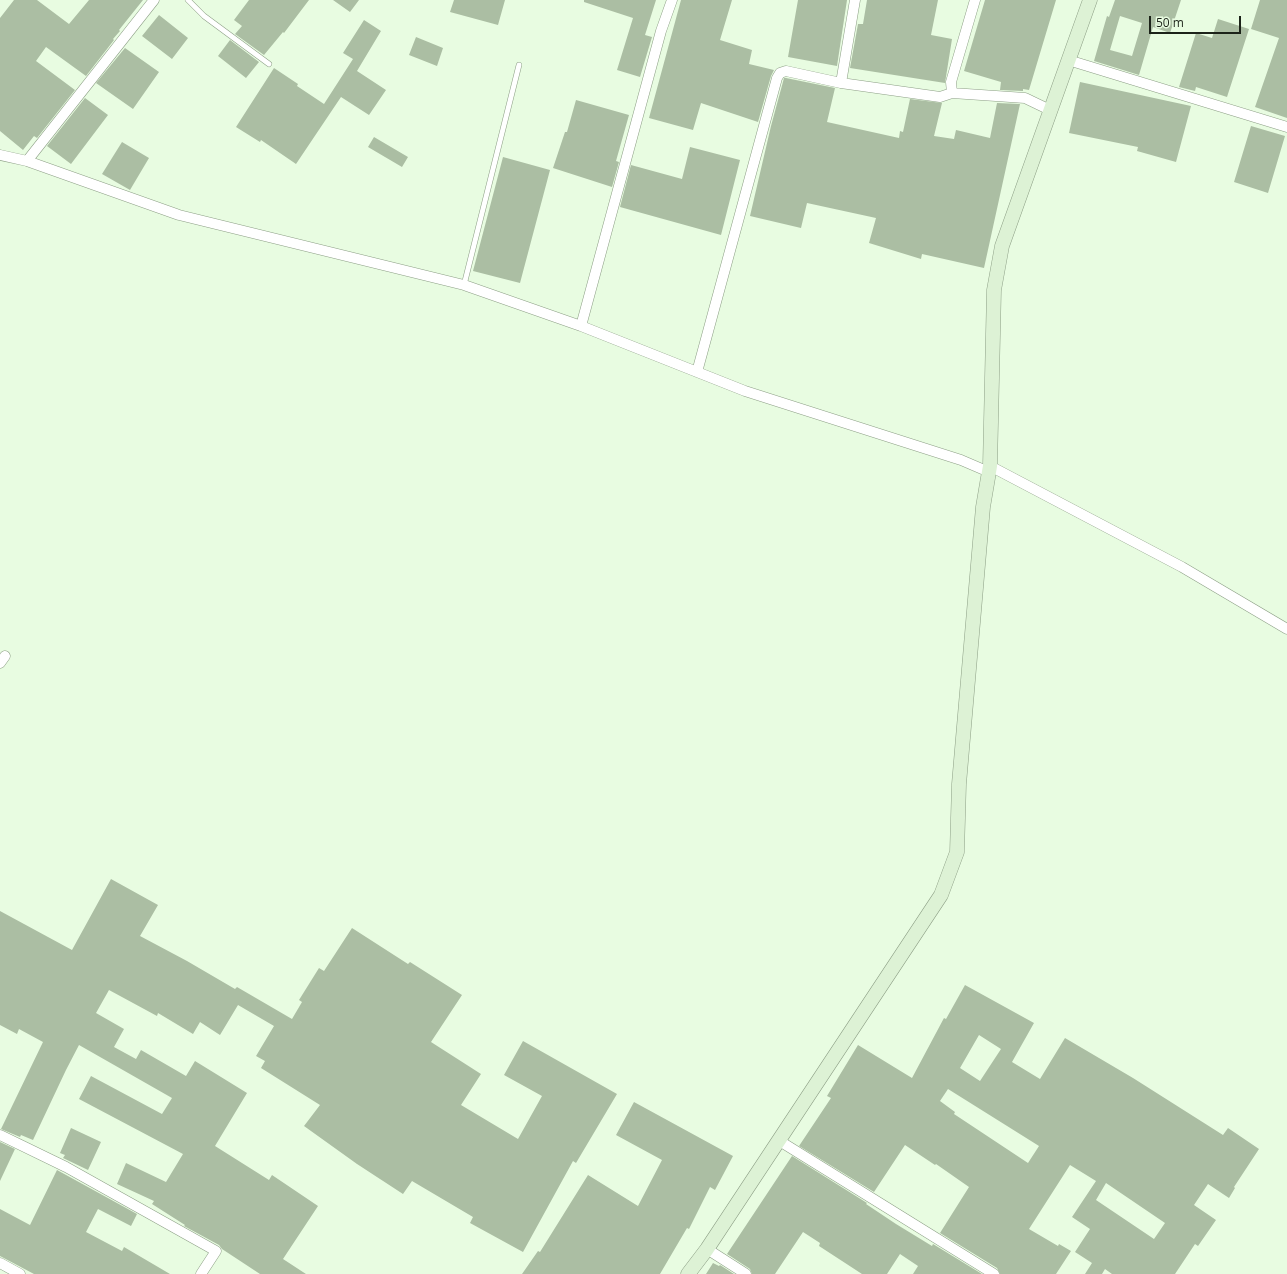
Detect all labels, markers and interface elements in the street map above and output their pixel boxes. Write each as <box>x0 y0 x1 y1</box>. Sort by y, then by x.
scale bar <box>1151 8 1243 34</box>
text: 50 m <box>1156 14 1184 31</box>

